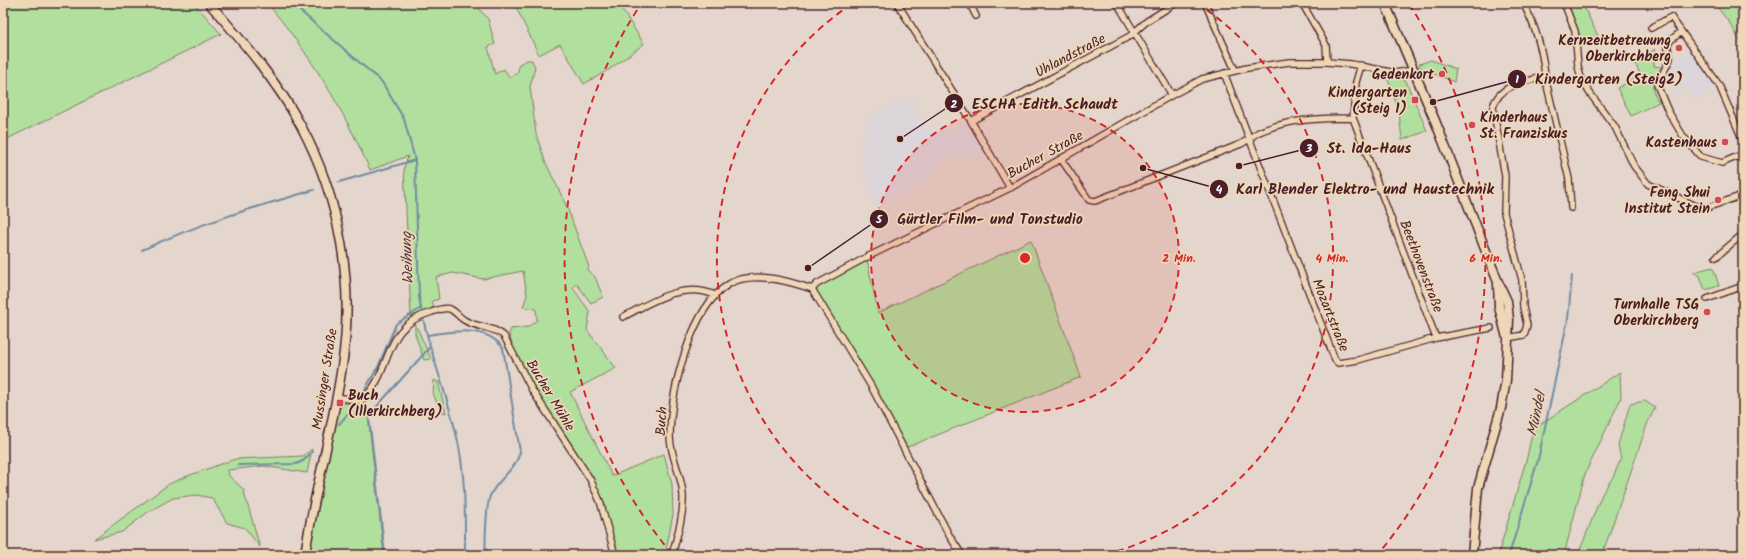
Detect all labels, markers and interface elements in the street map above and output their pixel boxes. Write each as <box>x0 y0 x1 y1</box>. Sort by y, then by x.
street label: Uhlandstraße <box>1031 28 1110 84</box>
place label: Kernzeitbetreuung Oberkirchberg <box>1558 30 1671 68</box>
marker: Kernzeitbetreuung Oberkirchberg <box>1674 43 1684 53</box>
place label: Gedenkort <box>1372 64 1435 86</box>
callout: Kindergarten (Steig2) <box>1507 65 1691 92</box>
text: Kindergarten (Steig2) <box>1535 68 1683 92</box>
marker: Gedenkort <box>1437 69 1447 79</box>
text: 1 <box>1515 70 1519 89</box>
place label: Kindergarten (Steig 1) <box>1328 82 1407 120</box>
callout: ESCHA Edith Schaudt <box>944 90 1126 117</box>
text: ESCHA Edith Schaudt <box>972 93 1118 117</box>
text: 2 <box>951 95 958 114</box>
marker: Kindergarten (Steig 1) <box>1410 95 1420 105</box>
place label: Kinderhaus St. Franziskus <box>1480 107 1568 145</box>
marker: Kinderhaus St. Franziskus <box>1467 120 1477 130</box>
street label: Bucher Straße <box>1003 124 1088 185</box>
place label: Kastenhaus <box>1646 132 1717 154</box>
callout: St. Ida-Haus <box>1299 134 1419 161</box>
text: St. Ida-Haus <box>1327 137 1411 161</box>
marker: Kastenhaus <box>1720 137 1730 147</box>
text: 3 <box>1305 139 1313 158</box>
callout: Karl Blender Elektro- und Haustechnik <box>1209 175 1502 202</box>
text: Karl Blender Elektro- und Haustechnik <box>1236 178 1495 202</box>
text: 4 <box>1216 180 1223 199</box>
place label: Feng Shui Institut Stein <box>1624 182 1710 220</box>
marker: Feng Shui Institut Stein <box>1713 195 1723 205</box>
callout: Gürtler Film- und Tonstudio <box>869 206 1091 233</box>
text: Gürtler Film- und Tonstudio <box>897 208 1083 232</box>
text: 5 <box>875 210 883 229</box>
street label: Beethovenstraße <box>1393 217 1449 316</box>
water label: Weihung <box>395 230 421 285</box>
text: 2 Min. <box>1162 249 1196 268</box>
text: 4 Min. <box>1316 249 1349 268</box>
text: 6 Min. <box>1470 249 1503 268</box>
centre of rings <box>1018 251 1032 265</box>
street label: Mozartstraße <box>1305 275 1355 356</box>
place label: Turnhalle TSG Oberkirchberg <box>1613 294 1699 332</box>
marker: Turnhalle TSG Oberkirchberg <box>1702 307 1712 317</box>
street label: Mussinger Straße <box>306 326 344 431</box>
street label: Bucher Mühle <box>520 355 581 436</box>
place label: Buch (Illerkirchberg) <box>348 385 443 423</box>
water label: Mündel <box>1521 386 1554 439</box>
marker: Buch (Illerkirchberg) <box>335 398 345 408</box>
street label: Buch <box>650 406 674 436</box>

